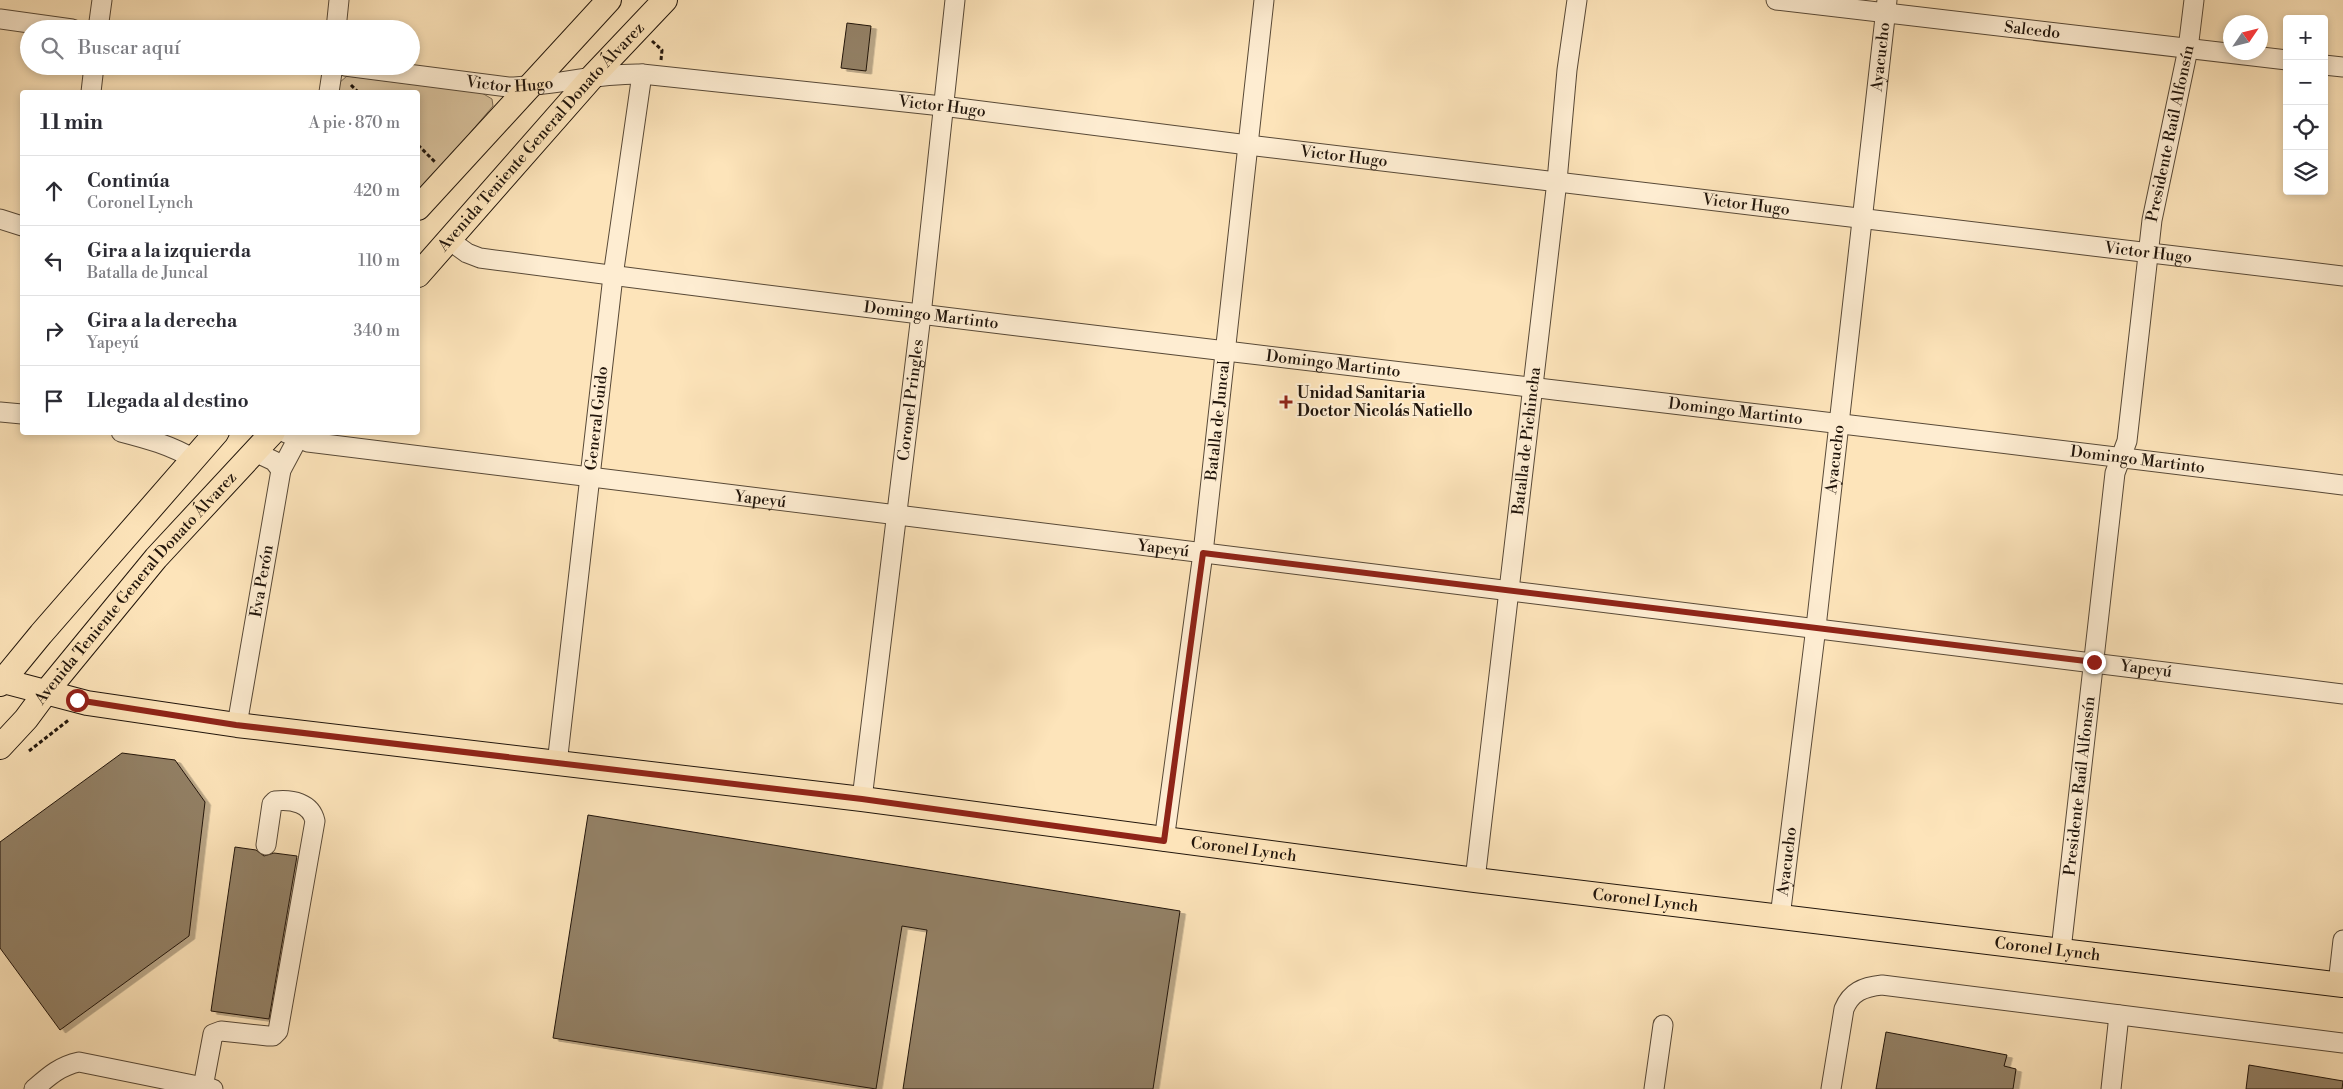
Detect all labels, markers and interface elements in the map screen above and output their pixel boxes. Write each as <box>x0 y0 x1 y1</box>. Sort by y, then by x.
north arrow <box>2223 15 2268 60</box>
map controls <box>2283 15 2328 195</box>
button: + <box>2283 15 2328 60</box>
street label: Salcedo <box>2003 17 2061 43</box>
street label: Avenida Teniente General Donato Álvarez <box>433 18 649 256</box>
search box <box>20 20 420 75</box>
street label: Ayacucho <box>1867 21 1894 94</box>
icon: search <box>38 34 66 62</box>
text: Buscar aquí <box>78 36 180 60</box>
street label: Presidente Raúl Alfonsín <box>2142 43 2199 224</box>
button: − <box>2283 60 2328 105</box>
street label: Victor Hugo <box>464 72 555 97</box>
street label: Victor Hugo <box>896 91 987 121</box>
button: locate <box>2283 105 2328 150</box>
text: 11 min <box>40 110 103 136</box>
text: A pie · 870 m <box>309 113 400 133</box>
street label: Victor Hugo <box>1298 141 1389 172</box>
button: layers <box>2283 150 2328 195</box>
text: Continúa <box>87 169 170 193</box>
icon: ahead <box>40 177 68 205</box>
text: 420 m <box>353 181 400 201</box>
street label: Victor Hugo <box>1700 189 1791 220</box>
text: Coronel Lynch <box>87 193 193 213</box>
street label: Victor Hugo <box>2103 237 2193 268</box>
text: Gira a la izquierda <box>87 239 251 263</box>
icon: left <box>40 247 68 275</box>
text: 110 m <box>358 251 400 271</box>
text: Batalla de Juncal <box>87 263 208 283</box>
street label: Domingo Martinto <box>863 297 1000 334</box>
text: Gira a la derecha <box>87 309 237 333</box>
icon: right <box>40 317 68 345</box>
text: 340 m <box>353 321 400 341</box>
text: Yapeyú <box>87 333 139 353</box>
street label: Coronel Pringles <box>893 338 928 462</box>
street label: Domingo Martinto <box>1265 346 1402 382</box>
street label: Batalla de Juncal <box>1201 359 1234 483</box>
street label: General Guido <box>581 365 613 471</box>
street label: Batalla de Pichincha <box>1508 365 1545 517</box>
place label: Unidad Sanitaria Doctor Nicolás Natiello <box>1297 383 1473 421</box>
icon: arrive <box>40 387 68 415</box>
text: Llegada al destino <box>87 389 249 413</box>
street label: Domingo Martinto <box>1667 393 1804 429</box>
marker: Unidad Sanitaria Doctor Nicolás Natiello <box>1279 395 1293 409</box>
street label: Ayacucho <box>1821 424 1849 496</box>
street label: Domingo Martinto <box>2069 441 2206 478</box>
street label: Avenida Teniente General Donato Álvarez <box>30 468 241 709</box>
street label: Yapeyú <box>732 486 787 512</box>
street label: Yapeyú <box>1135 535 1190 561</box>
street label: Eva Perón <box>246 543 278 619</box>
route end <box>2083 651 2106 674</box>
street label: Yapeyú <box>2118 655 2173 682</box>
route start <box>66 689 89 712</box>
street label: Presidente Raúl Alfonsín <box>2059 695 2100 877</box>
street label: Ayacucho <box>1773 826 1801 898</box>
street label: Coronel Lynch <box>1190 833 1298 866</box>
street label: Coronel Lynch <box>1591 884 1700 917</box>
street label: Coronel Lynch <box>1993 933 2102 966</box>

